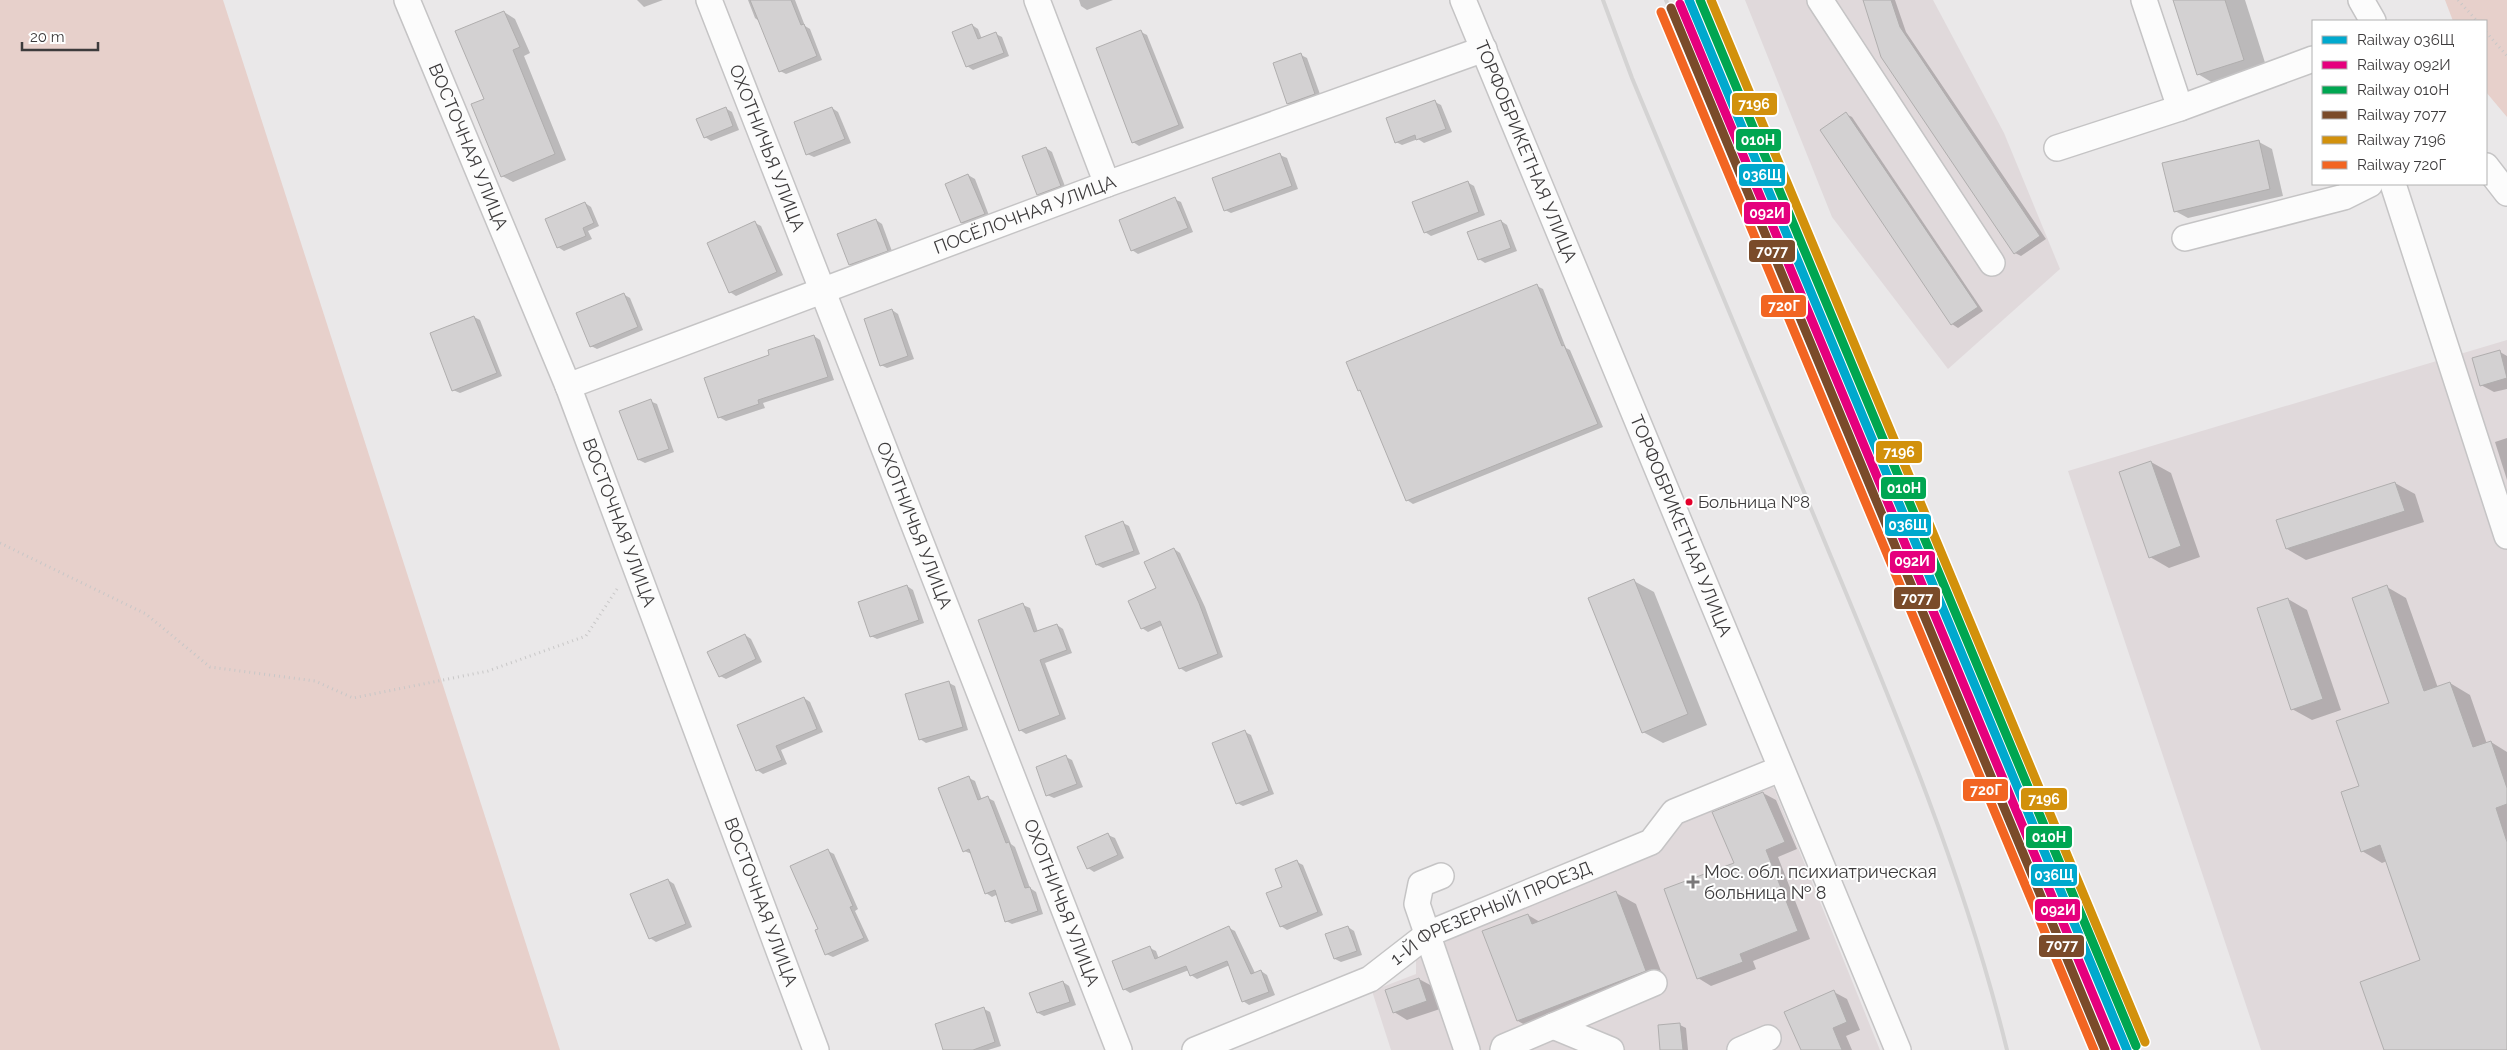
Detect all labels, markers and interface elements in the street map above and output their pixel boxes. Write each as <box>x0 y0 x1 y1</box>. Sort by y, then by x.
scale bar <box>22 20 99 52</box>
legend <box>2312 20 2487 185</box>
text: 20 m <box>30 28 65 46</box>
text: Railway 036Щ <box>2357 31 2455 49</box>
street label: ТОРФОБРИКЕТНАЯ УЛИЦА <box>1471 37 1582 265</box>
text: Railway 092И <box>2357 56 2451 74</box>
street label: ВОСТОЧНАЯ УЛИЦА <box>425 60 513 233</box>
street label: ОХОТНИЧЬЯ УЛИЦА <box>725 61 809 235</box>
text: Railway 010Н <box>2357 81 2449 99</box>
line badge: 7196 <box>1731 92 1778 116</box>
text: 7196 <box>1738 96 1770 112</box>
text: Railway 7077 <box>2357 106 2447 124</box>
line badge: 010Н <box>1735 128 1782 152</box>
text: Railway 7196 <box>2357 131 2446 149</box>
text: 010Н <box>1741 132 1775 148</box>
text: Railway 720Г <box>2357 156 2446 174</box>
line badge: 036Щ <box>1738 163 1786 187</box>
text: 036Щ <box>1742 167 1782 183</box>
street label: ПОСЁЛОЧНАЯ УЛИЦА <box>931 171 1119 258</box>
line badge: 092И <box>1743 201 1791 225</box>
text: 092И <box>1749 205 1785 221</box>
line badge: 7077 <box>1748 239 1796 263</box>
text: 7077 <box>1756 243 1788 259</box>
line badge: 720Г <box>1760 294 1807 318</box>
text: 720Г <box>1768 298 1800 314</box>
street label: ТОРФОБРИКЕТНАЯ УЛИЦА <box>1626 411 1737 640</box>
street label: ВОСТОЧНАЯ УЛИЦА <box>578 435 660 610</box>
street label: ОХОТНИЧЬЯ УЛИЦА <box>872 439 957 612</box>
line badge: 7196 <box>1875 440 1923 464</box>
text: 7196 <box>1883 444 1915 460</box>
line badge: 010Н <box>1880 476 1927 500</box>
text: 010Н <box>1887 480 1921 496</box>
place label: Больница №8 <box>1698 492 1810 512</box>
marker: Больница №8 <box>1684 497 1694 507</box>
line badge: 036Щ <box>1884 513 1932 537</box>
text: 036Щ <box>1888 517 1928 533</box>
line badge: 092И <box>1889 550 1936 574</box>
text: 092И <box>1894 553 1930 569</box>
line badge: 7077 <box>1893 586 1941 610</box>
text: 7077 <box>1901 590 1933 606</box>
line badge: 720Г <box>1962 778 2009 802</box>
text: 720Г <box>1970 782 2002 798</box>
line badge: 7196 <box>2020 787 2068 811</box>
text: 7196 <box>2028 791 2060 807</box>
street label: ВОСТОЧНАЯ УЛИЦА <box>720 815 802 989</box>
street label: ОХОТНИЧЬЯ УЛИЦА <box>1020 816 1104 989</box>
line badge: 010Н <box>2025 825 2073 849</box>
text: 010Н <box>2032 829 2066 845</box>
street label: 1-Й ФРЕЗЕРНЫЙ ПРОЕЗД <box>1386 857 1595 969</box>
place label: Мос. обл. психиатрическая больница № 8 <box>1704 861 1937 903</box>
line badge: 036Щ <box>2030 863 2078 887</box>
text: 036Щ <box>2034 867 2074 883</box>
marker: Мос. обл. психиатрическая больница № 8 <box>1686 875 1700 889</box>
line badge: 092И <box>2034 898 2081 922</box>
text: 092И <box>2040 902 2076 918</box>
line badge: 7077 <box>2038 934 2085 958</box>
text: 7077 <box>2046 937 2078 953</box>

